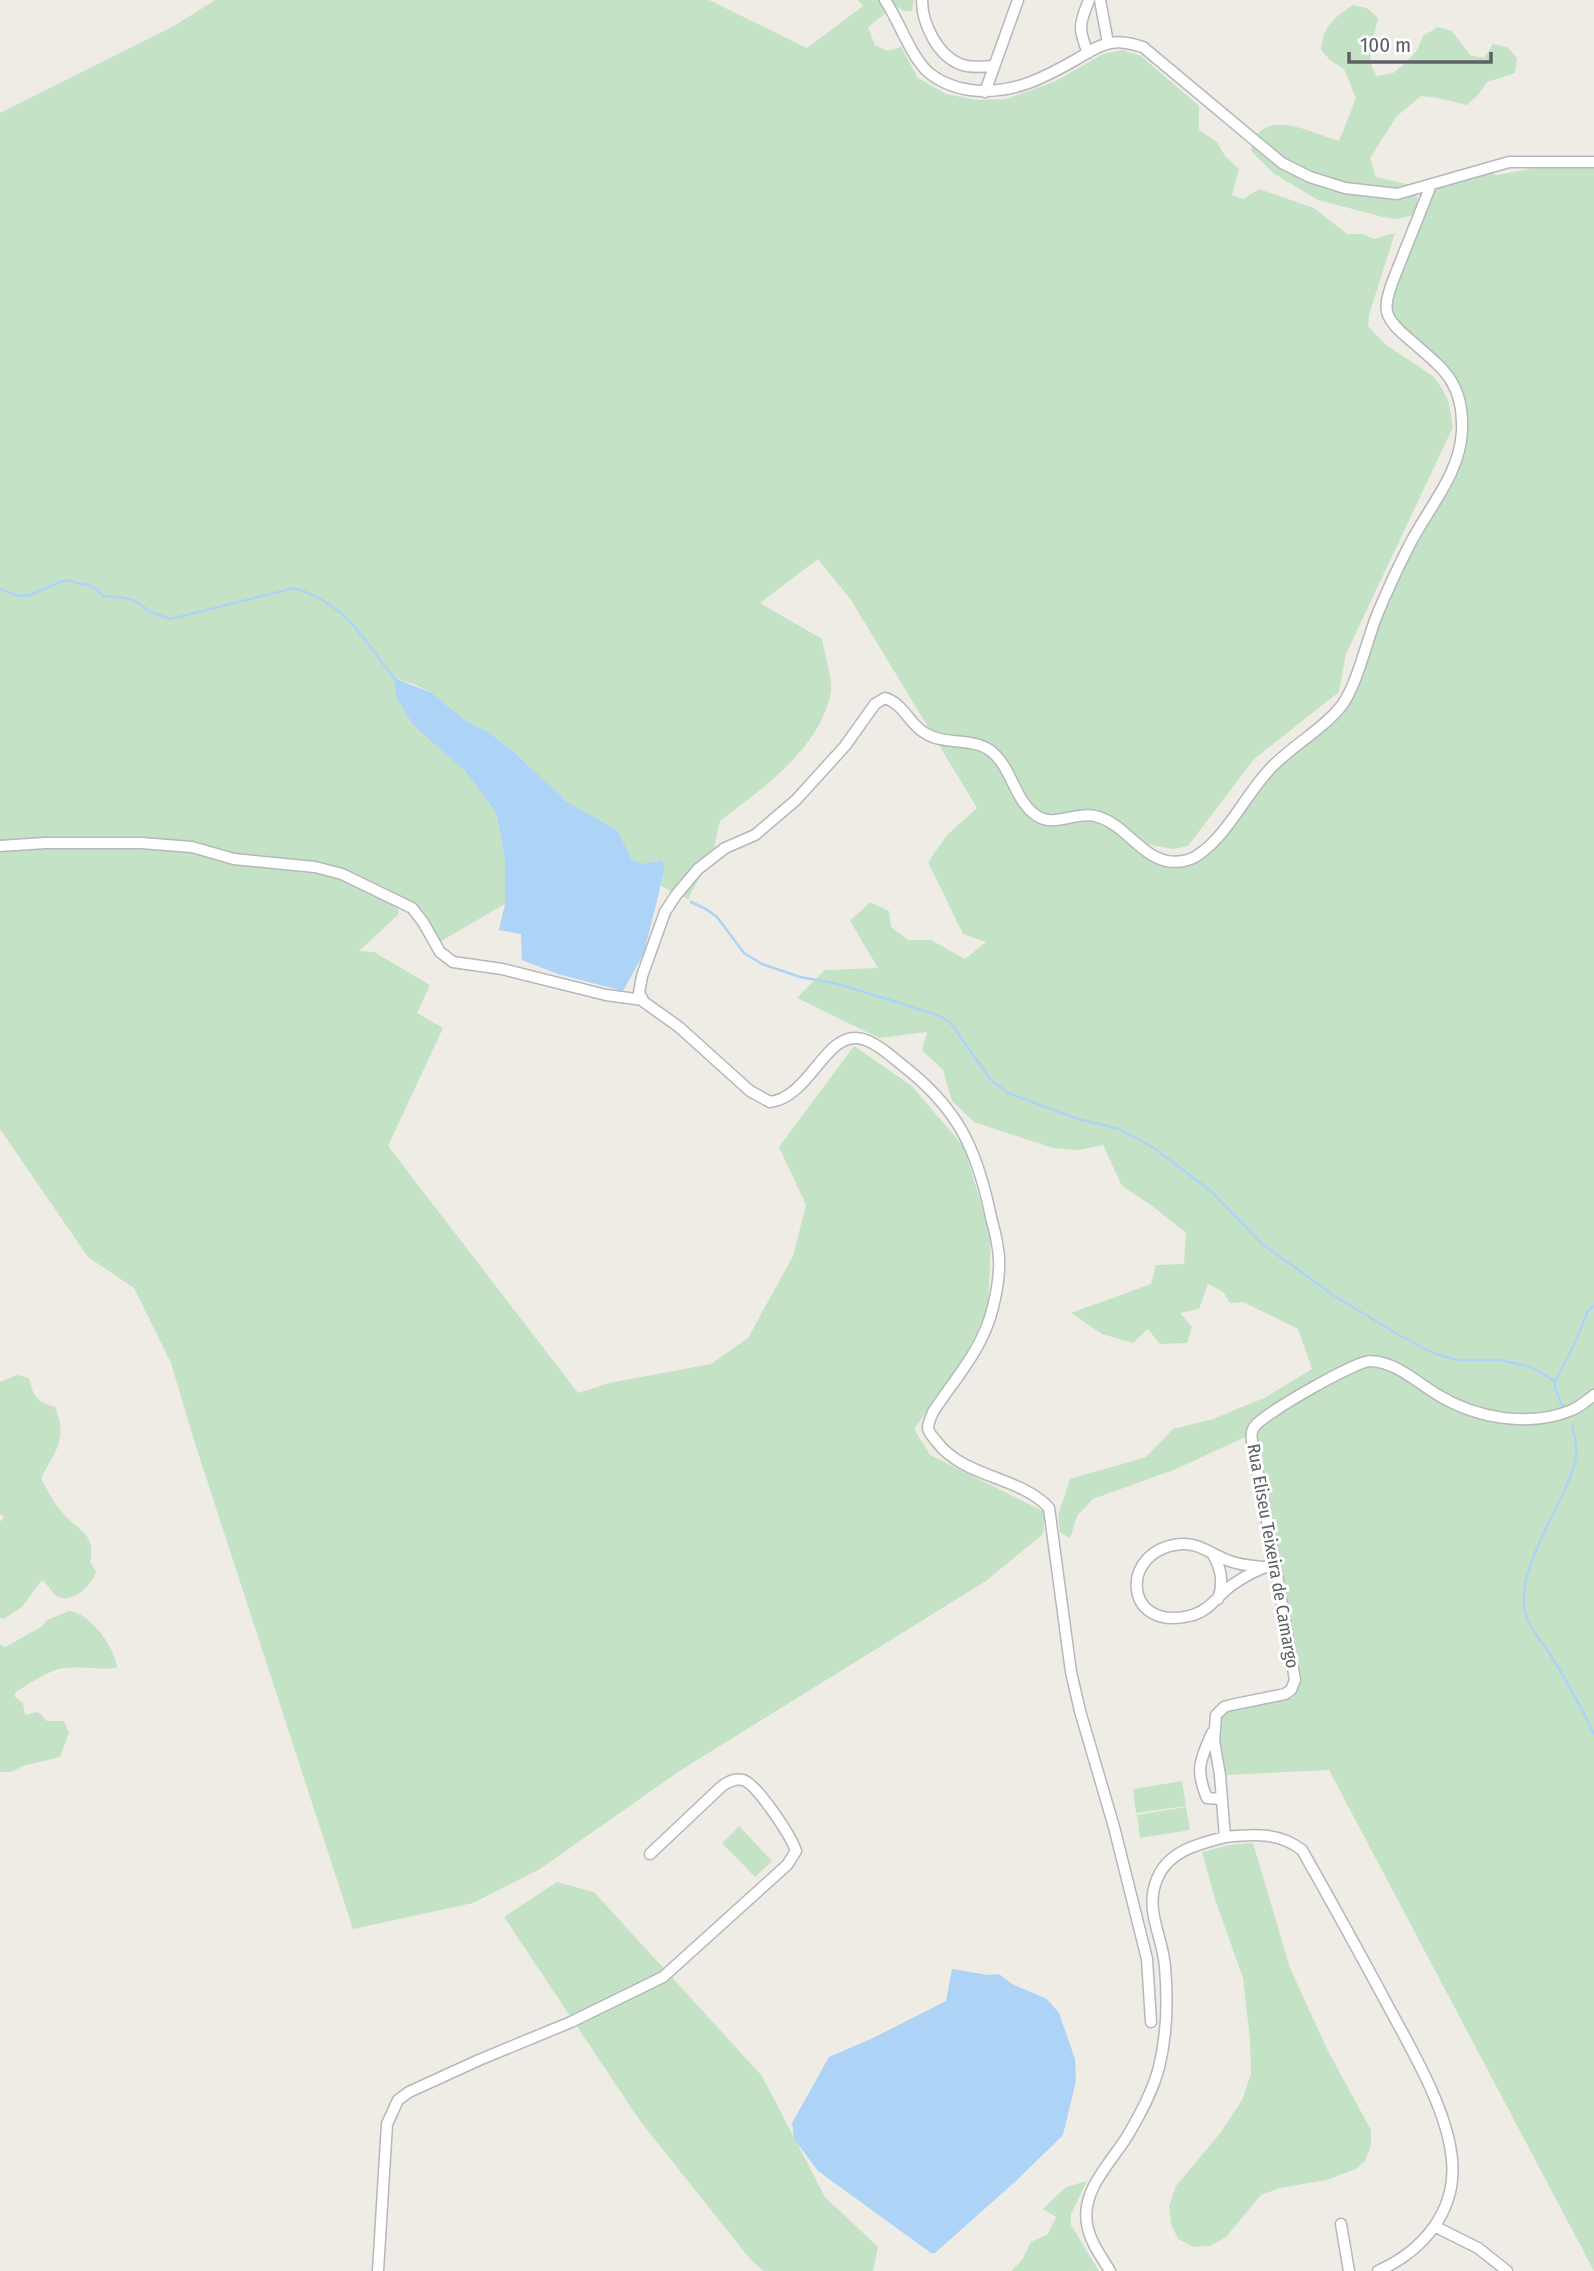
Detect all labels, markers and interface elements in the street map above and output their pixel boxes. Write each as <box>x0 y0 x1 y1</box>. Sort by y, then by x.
scale bar <box>1349 21 1491 65</box>
text: 100 m <box>1360 32 1411 58</box>
street label: Rua Eliseu Teixeira de Camargo <box>1242 1442 1304 1670</box>

